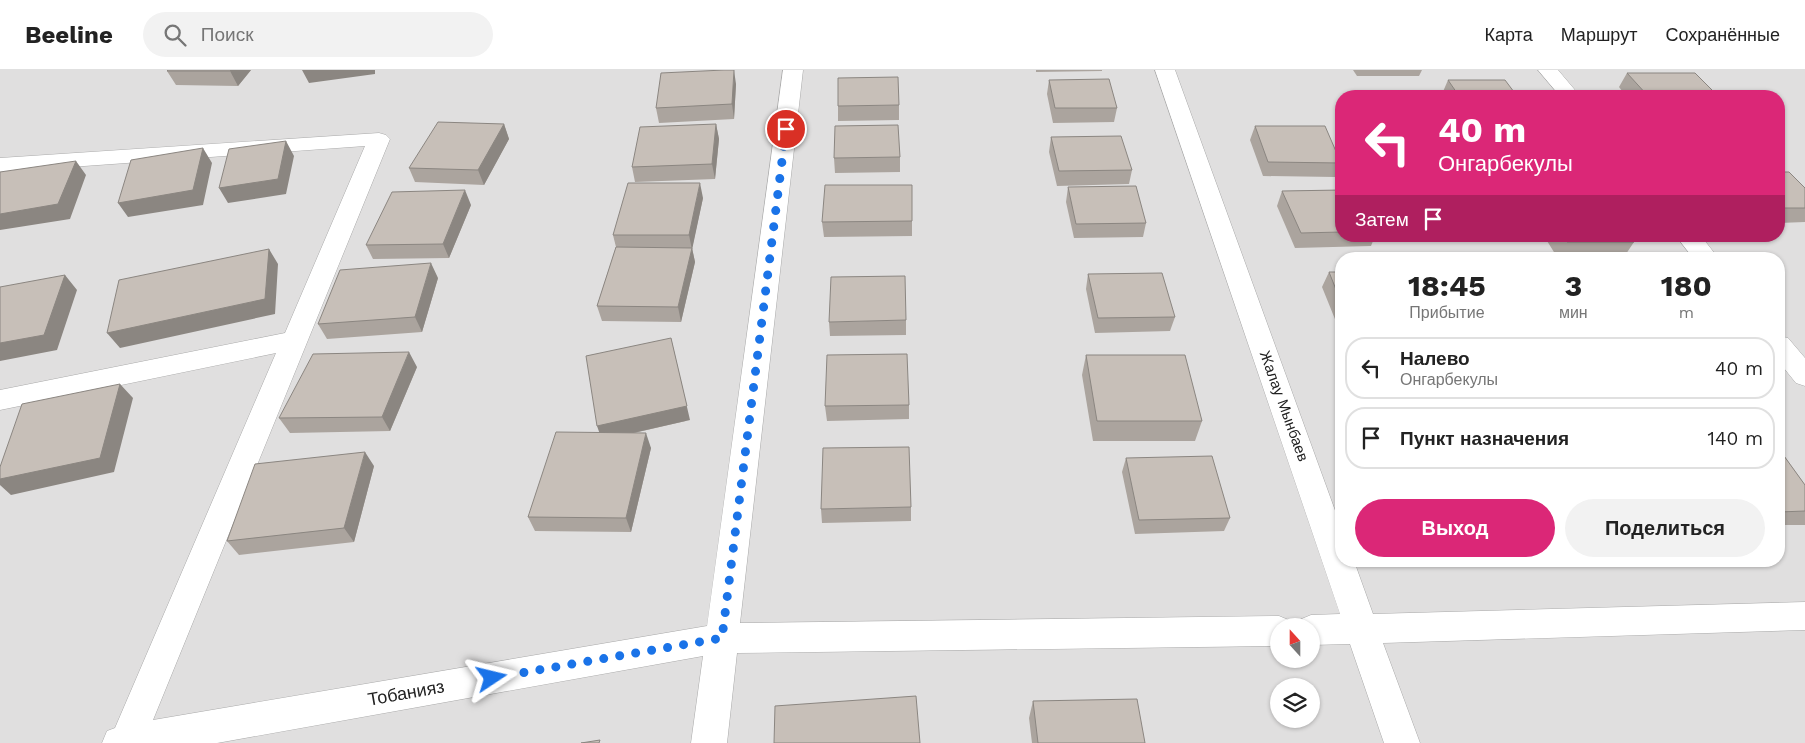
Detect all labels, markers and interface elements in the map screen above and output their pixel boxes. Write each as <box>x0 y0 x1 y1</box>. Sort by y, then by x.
search box <box>143 12 493 57</box>
text: Beeline <box>25 21 113 49</box>
icon: search <box>161 21 189 49</box>
text: Поиск <box>201 23 253 46</box>
text: Карта <box>1485 24 1533 45</box>
text: Маршрут <box>1561 24 1637 45</box>
text: Сохранённые <box>1665 24 1780 45</box>
pin <box>765 108 807 150</box>
text: 40 m <box>1438 109 1526 151</box>
icon: left <box>1355 110 1420 175</box>
icon: arrive <box>772 115 800 143</box>
text: Онгарбекулы <box>1438 151 1573 176</box>
icon: arrive <box>1419 205 1447 233</box>
text: Затем <box>1355 208 1409 231</box>
text: 18:45 <box>1408 268 1486 303</box>
text: 3 <box>1564 268 1582 303</box>
text: 180 <box>1661 268 1712 303</box>
text: Прибытие <box>1409 303 1485 322</box>
text: мин <box>1559 303 1588 322</box>
text: m <box>1679 303 1694 322</box>
text: Налево <box>1400 347 1470 370</box>
street label: Жалау Мынбаев <box>1256 348 1312 464</box>
icon: left <box>1357 354 1385 382</box>
text: 40 m <box>1715 357 1763 380</box>
text: Онгарбекулы <box>1400 370 1498 389</box>
icon: arrive <box>1357 424 1385 452</box>
text: Пункт назначения <box>1400 427 1569 450</box>
text: 140 m <box>1708 427 1763 450</box>
button: Выход <box>1355 499 1555 557</box>
button: Поделиться <box>1565 499 1765 557</box>
north arrow <box>1270 618 1320 668</box>
map controls <box>1270 618 1320 728</box>
position arrow <box>465 651 517 703</box>
street label: Тобанияз <box>366 675 446 710</box>
button: layers <box>1270 678 1320 728</box>

